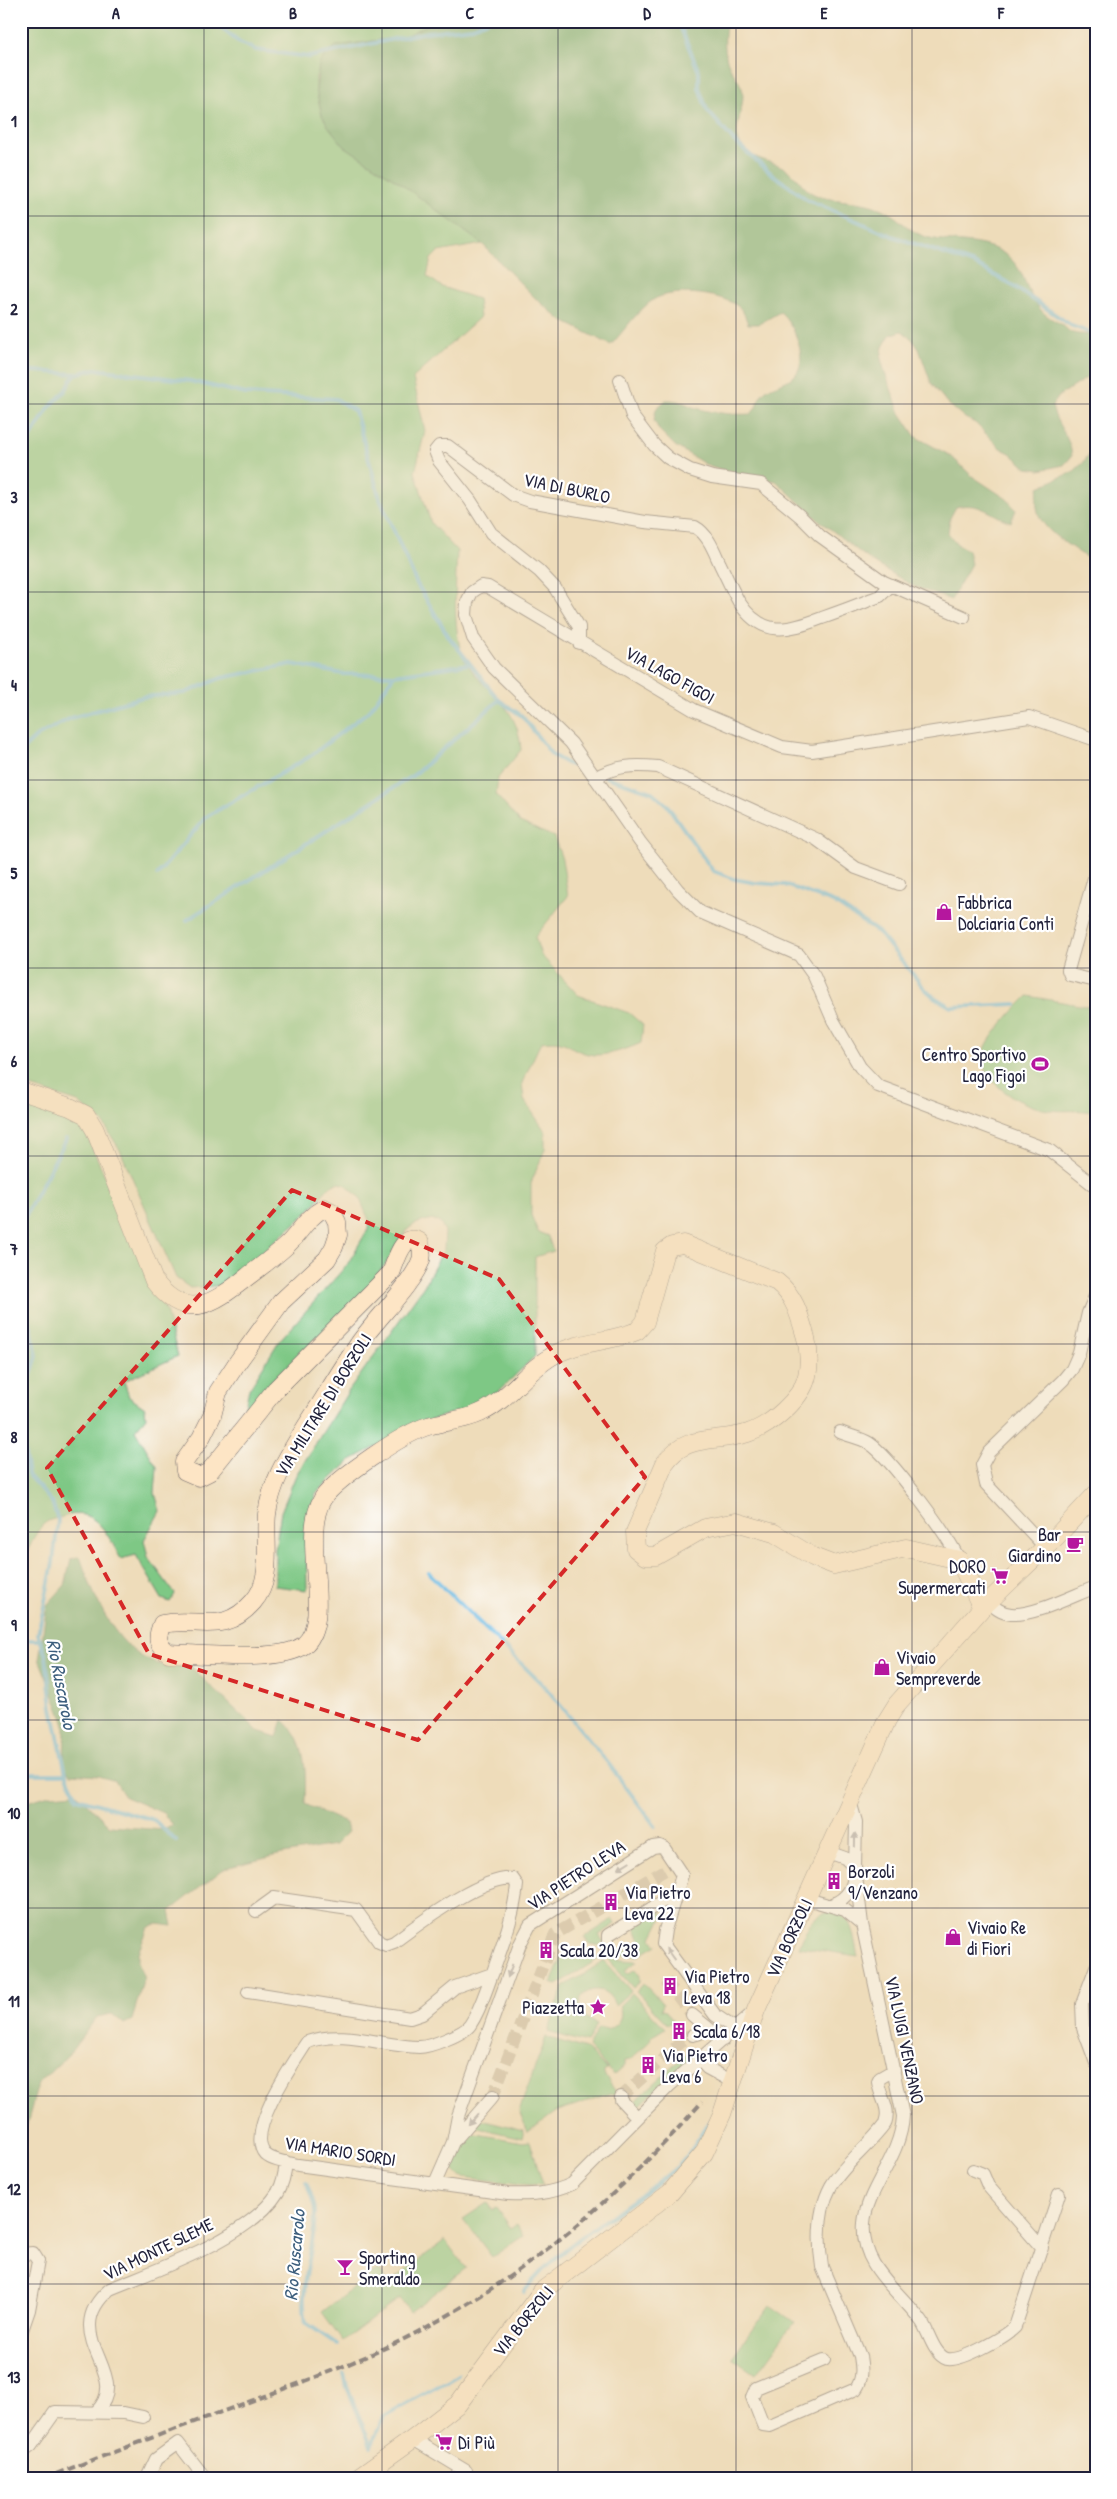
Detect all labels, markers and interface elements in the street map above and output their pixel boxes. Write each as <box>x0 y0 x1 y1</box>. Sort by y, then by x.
text: A <box>112 2 120 24</box>
text: B <box>289 2 297 24</box>
text: C <box>466 2 475 24</box>
text: D <box>643 2 651 24</box>
text: E <box>820 2 828 24</box>
text: F <box>997 2 1005 24</box>
text: 1 <box>11 110 17 132</box>
text: 2 <box>10 298 18 320</box>
street label: VIA DI BURLO <box>521 467 613 509</box>
text: 3 <box>10 486 18 508</box>
street label: VIA LAGO FIGOI <box>620 640 720 710</box>
text: 4 <box>11 674 17 696</box>
text: 5 <box>11 862 18 884</box>
place label: Fabbrica Dolciaria Conti <box>957 890 1054 936</box>
shop icon: Fabbrica Dolciaria Conti <box>934 902 954 922</box>
place label: Centro Sportivo Lago Figoi <box>921 1042 1026 1088</box>
text: 6 <box>11 1050 18 1072</box>
sports icon: Centro Sportivo Lago Figoi <box>1030 1054 1050 1074</box>
text: 7 <box>9 1238 18 1260</box>
street label: VIA MILITARE DI BORZOLI <box>269 1328 377 1482</box>
text: 8 <box>11 1426 18 1448</box>
place label: Bar Giardino <box>1008 1522 1061 1568</box>
cafe icon: Bar Giardino <box>1065 1534 1085 1554</box>
place label: DORO Supermercati <box>898 1554 986 1600</box>
supermarket icon: DORO Supermercati <box>990 1566 1010 1586</box>
text: 9 <box>11 1614 17 1636</box>
water label: Rio Ruscarolo <box>41 1637 84 1732</box>
place label: Vivaio Sempreverde <box>896 1645 981 1691</box>
shop icon: Vivaio Sempreverde <box>872 1657 892 1677</box>
text: 10 <box>8 1802 20 1824</box>
one-way arrow <box>851 1832 859 1848</box>
street label: VIA PIETRO LEVA <box>522 1834 630 1916</box>
place label: Borzoli 9/Venzano <box>848 1859 918 1905</box>
one-way arrow <box>618 1860 631 1869</box>
building icon: Borzoli 9/Venzano <box>824 1871 844 1891</box>
place label: Via Pietro Leva 22 <box>625 1880 691 1926</box>
building icon: Via Pietro Leva 22 <box>601 1892 621 1912</box>
street label: VIA BORZOLI <box>760 1894 818 1982</box>
place label: Vivaio Re di Fiori <box>967 1915 1026 1961</box>
shop icon: Vivaio Re di Fiori <box>943 1927 963 1947</box>
place label: Scala 20/38 <box>560 1938 638 1963</box>
building icon: Scala 20/38 <box>536 1940 556 1960</box>
one-way arrow <box>665 1947 675 1961</box>
one-way arrow <box>506 1964 513 1979</box>
place label: Via Pietro Leva 18 <box>684 1964 750 2010</box>
street label: VIA LUIGI VENZANO <box>879 1974 931 2106</box>
building icon: Via Pietro Leva 18 <box>660 1976 680 1996</box>
text: 11 <box>8 1990 20 2012</box>
place label: Piazzetta <box>522 1995 584 2020</box>
place icon: Piazzetta <box>588 1997 608 2017</box>
place label: Scala 6/18 <box>693 2019 761 2044</box>
building icon: Scala 6/18 <box>669 2021 689 2041</box>
place label: Via Pietro Leva 6 <box>662 2043 728 2089</box>
building icon: Via Pietro Leva 6 <box>638 2055 658 2075</box>
one-way arrow <box>467 2112 479 2124</box>
street label: VIA MARIO SORDI <box>282 2130 398 2172</box>
text: 12 <box>7 2178 21 2200</box>
water label: Rio Ruscarolo <box>277 2207 311 2301</box>
street label: VIA MONTE SLEME <box>99 2212 217 2286</box>
place label: Sporting Smeraldo <box>359 2245 420 2291</box>
bar icon: Sporting Smeraldo <box>335 2257 355 2277</box>
street label: VIA BORZOLI <box>487 2280 559 2362</box>
text: 13 <box>8 2366 20 2388</box>
place label: Di Più <box>458 2430 495 2455</box>
supermarket icon: Di Più <box>434 2432 454 2452</box>

